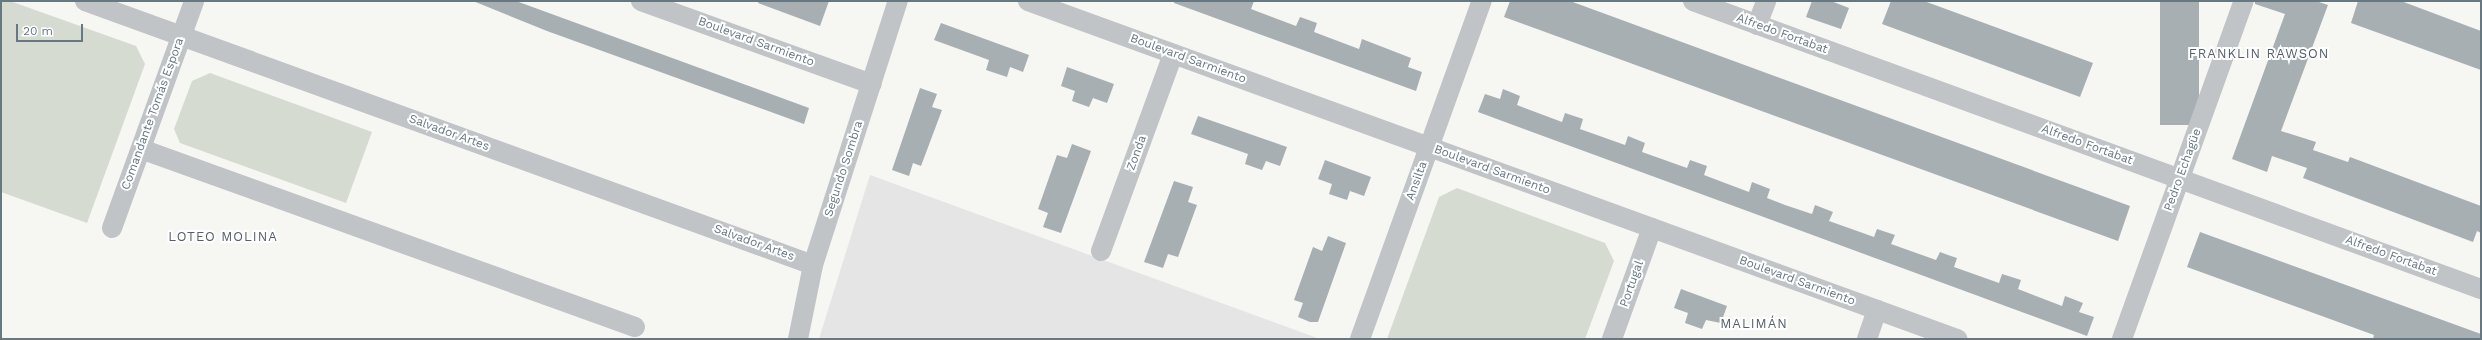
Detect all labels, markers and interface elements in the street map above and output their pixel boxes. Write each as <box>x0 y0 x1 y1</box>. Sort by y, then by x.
street label: Alfredo Fortabat <box>1734 11 1830 57</box>
street label: Boulevard Sarmiento <box>696 14 816 70</box>
scale bar <box>18 16 85 42</box>
text: 20 m <box>23 24 53 38</box>
street label: Boulevard Sarmiento <box>1128 31 1248 87</box>
street label: Comandante Tomás Espora <box>119 36 187 192</box>
district label: FRANKLIN RAWSON <box>2189 46 2329 62</box>
street label: Salvador Artes <box>407 112 491 154</box>
street label: Segundo Sombra <box>822 119 866 219</box>
street label: Alfredo Fortabat <box>2039 122 2135 168</box>
street label: Pedro Echagüe <box>2161 127 2205 213</box>
street label: Zonda <box>1124 134 1150 172</box>
street label: Boulevard Sarmiento <box>1432 142 1552 198</box>
street label: Ansilta <box>1403 160 1431 202</box>
street label: Salvador Artes <box>712 222 796 264</box>
district label: LOTEO MOLINA <box>168 229 278 245</box>
street label: Alfredo Fortabat <box>2343 233 2439 279</box>
street label: Boulevard Sarmiento <box>1737 253 1857 309</box>
street label: Portugal <box>1617 259 1647 309</box>
district label: MALIMÁN <box>1720 316 1788 332</box>

